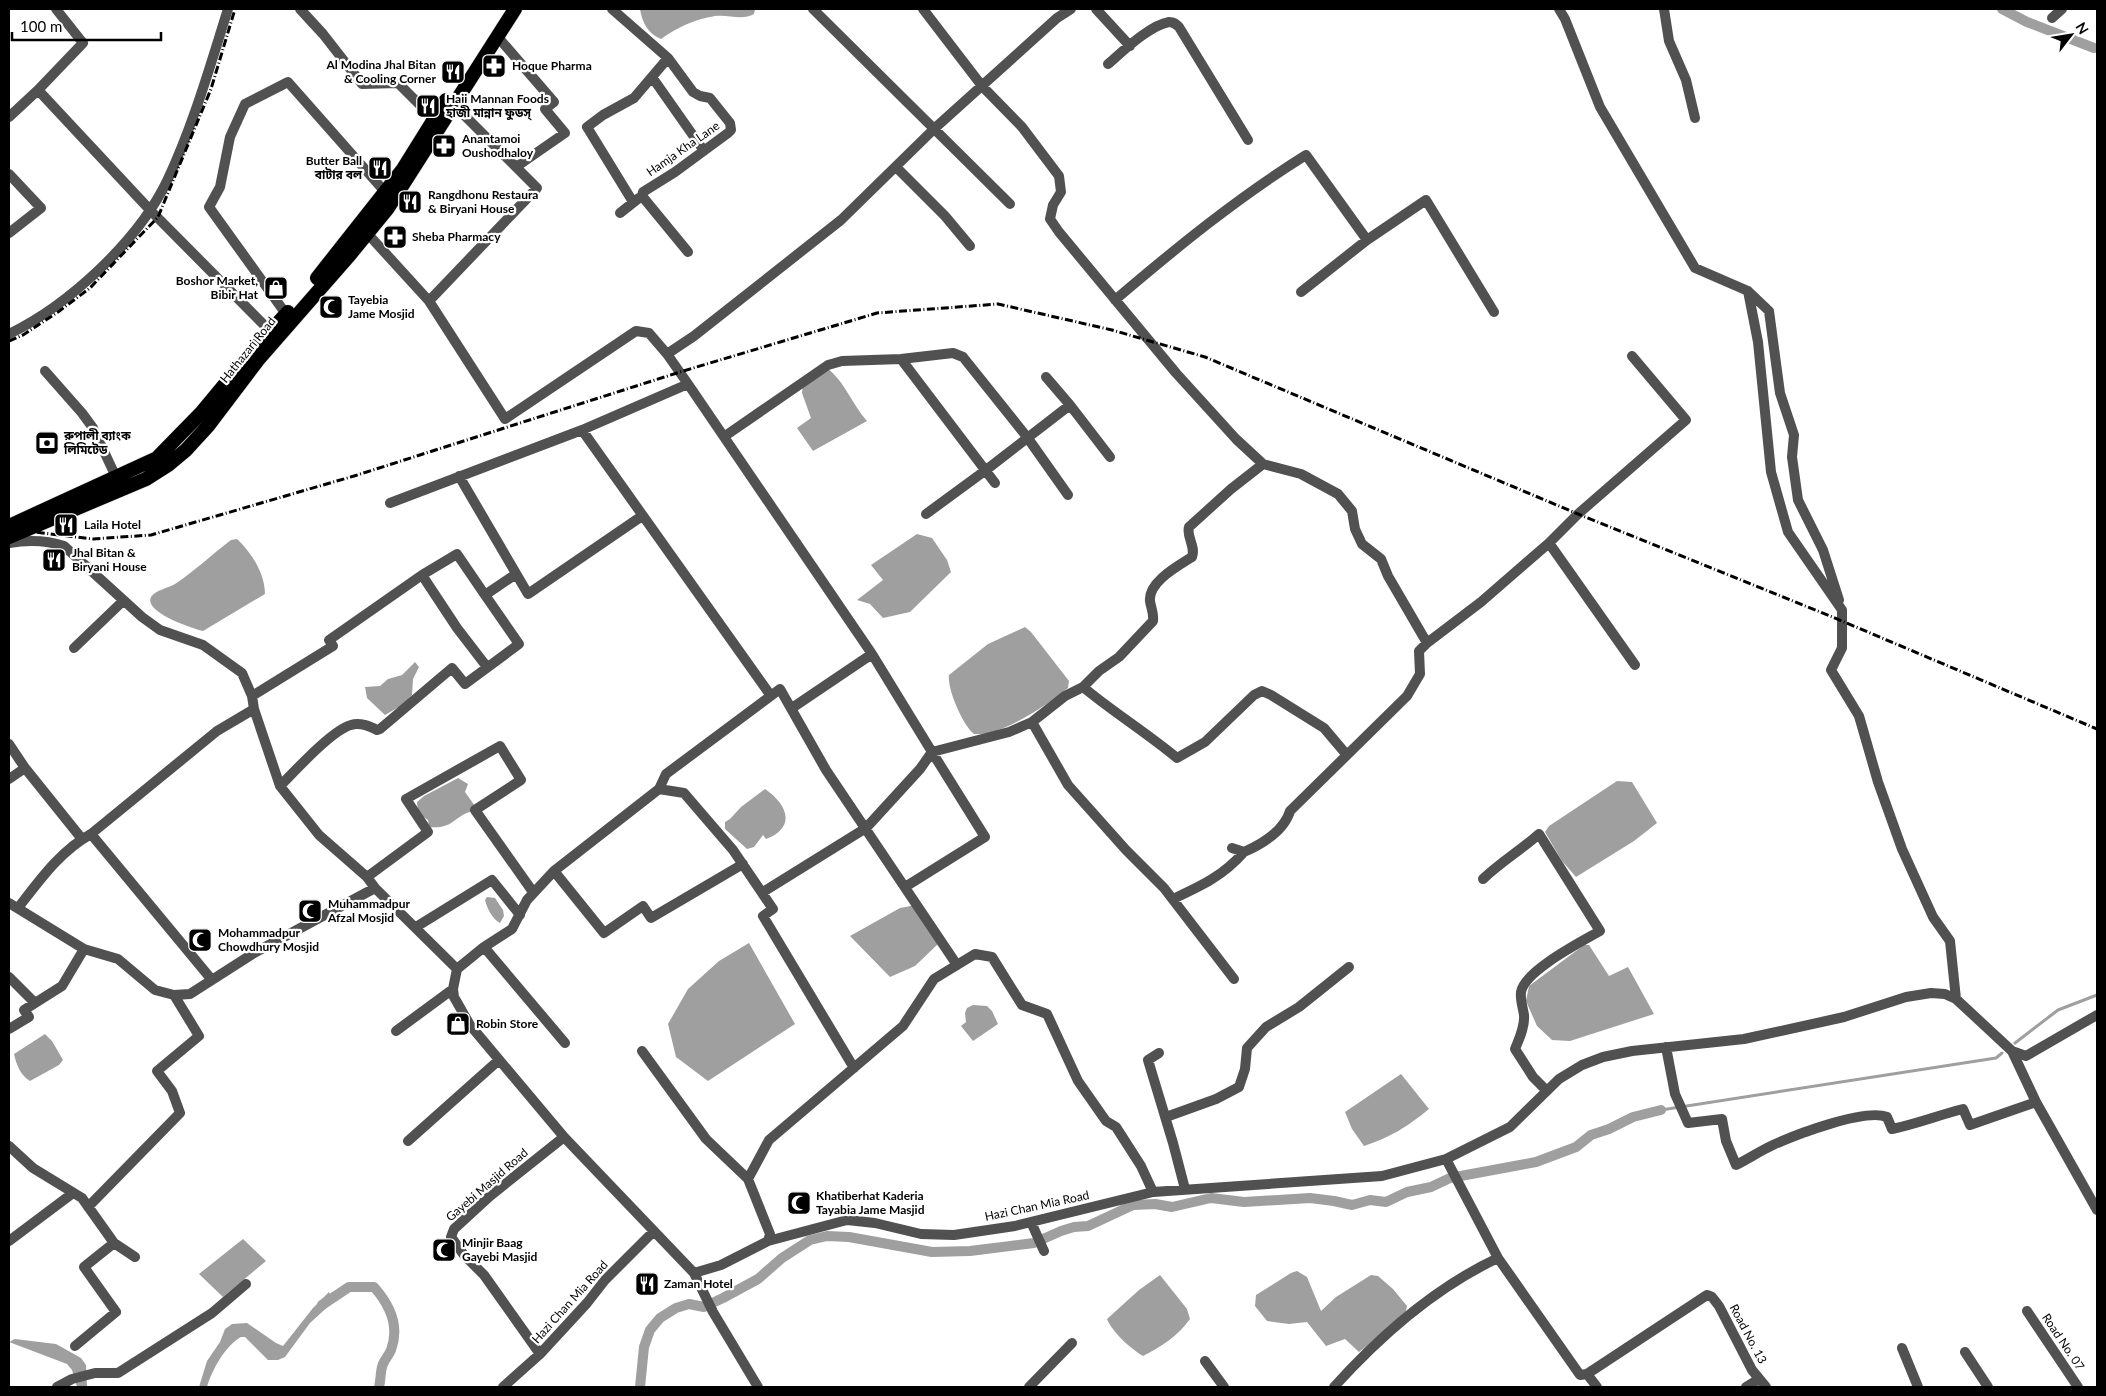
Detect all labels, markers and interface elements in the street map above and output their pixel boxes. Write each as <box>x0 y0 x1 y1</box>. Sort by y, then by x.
scale bar <box>12 10 161 42</box>
north arrow <box>2046 10 2096 60</box>
text: 100 m <box>20 17 62 35</box>
text: N <box>2073 19 2093 37</box>
pharmacy icon: Hoque Pharma <box>481 53 507 79</box>
place label: Al Modina Jhal Bitan & Cooling Corner <box>325 57 437 86</box>
place label: Hoque Pharma <box>512 58 592 73</box>
restaurant icon: Al Modina Jhal Bitan & Cooling Corner <box>440 59 466 85</box>
place label: Haji Mannan Foods হাজী মান্নান ফুডস্ <box>445 91 549 121</box>
restaurant icon: Haji Mannan Foods হাজী মান্নান ফুডস্ <box>415 93 441 119</box>
street label: Hamja Kha Lane <box>643 118 722 179</box>
place label: Anantamoi Oushodhaloy <box>461 131 534 160</box>
pharmacy icon: Anantamoi Oushodhaloy <box>431 133 457 159</box>
place label: Butter Ball বাটার বল <box>306 153 363 182</box>
restaurant icon: Butter Ball বাটার বল <box>367 155 393 181</box>
place label: Rangdhonu Restaura & Biryani House <box>428 187 538 216</box>
restaurant icon: Rangdhonu Restaura & Biryani House <box>397 189 423 215</box>
pharmacy icon: Sheba Pharmacy <box>382 224 408 250</box>
place label: Sheba Pharmacy <box>412 229 501 244</box>
place label: Boshor Market, Bibir Hat <box>176 273 259 302</box>
shop icon: Boshor Market, Bibir Hat <box>263 275 289 301</box>
place label: Tayebia Jame Mosjid <box>348 292 415 321</box>
mosque icon: Tayebia Jame Mosjid <box>318 294 344 320</box>
street label: Hathazari Road <box>217 314 279 386</box>
place label: রুপালী ব্যাংক লিমিটেড <box>63 428 131 457</box>
bank icon: রুপালী ব্যাংক লিমিটেড <box>34 430 60 456</box>
restaurant icon: Laila Hotel <box>53 512 79 538</box>
place label: Laila Hotel <box>84 517 141 532</box>
place label: Jhal Bitan & Biryani House <box>72 545 147 574</box>
restaurant icon: Jhal Bitan & Biryani House <box>41 547 67 573</box>
place label: Muhammadpur Afzal Mosjid <box>327 896 410 925</box>
mosque icon: Muhammadpur Afzal Mosjid <box>297 898 323 924</box>
place label: Mohammadpur Chowdhury Mosjid <box>218 925 319 954</box>
mosque icon: Mohammadpur Chowdhury Mosjid <box>187 927 213 953</box>
shop icon: Robin Store <box>445 1011 471 1037</box>
place label: Robin Store <box>476 1016 539 1031</box>
street label: Gayebi Masjid Road <box>443 1145 531 1224</box>
street label: Hazi Chan Mia Road <box>983 1187 1090 1224</box>
place label: Khatiberhat Kaderia Tayabia Jame Masjid <box>816 1188 925 1217</box>
mosque icon: Khatiberhat Kaderia Tayabia Jame Masjid <box>786 1190 812 1216</box>
place label: Minjir Baag Gayebi Masjid <box>462 1235 538 1264</box>
mosque icon: Minjir Baag Gayebi Masjid <box>431 1237 457 1263</box>
street label: Hazi Chan Mia Road <box>528 1257 611 1346</box>
restaurant icon: Zaman Hotel <box>634 1271 660 1297</box>
place label: Zaman Hotel <box>664 1276 733 1291</box>
street label: Road No. 13 <box>1726 1301 1770 1366</box>
street label: Road No. 07 <box>2039 1310 2088 1373</box>

